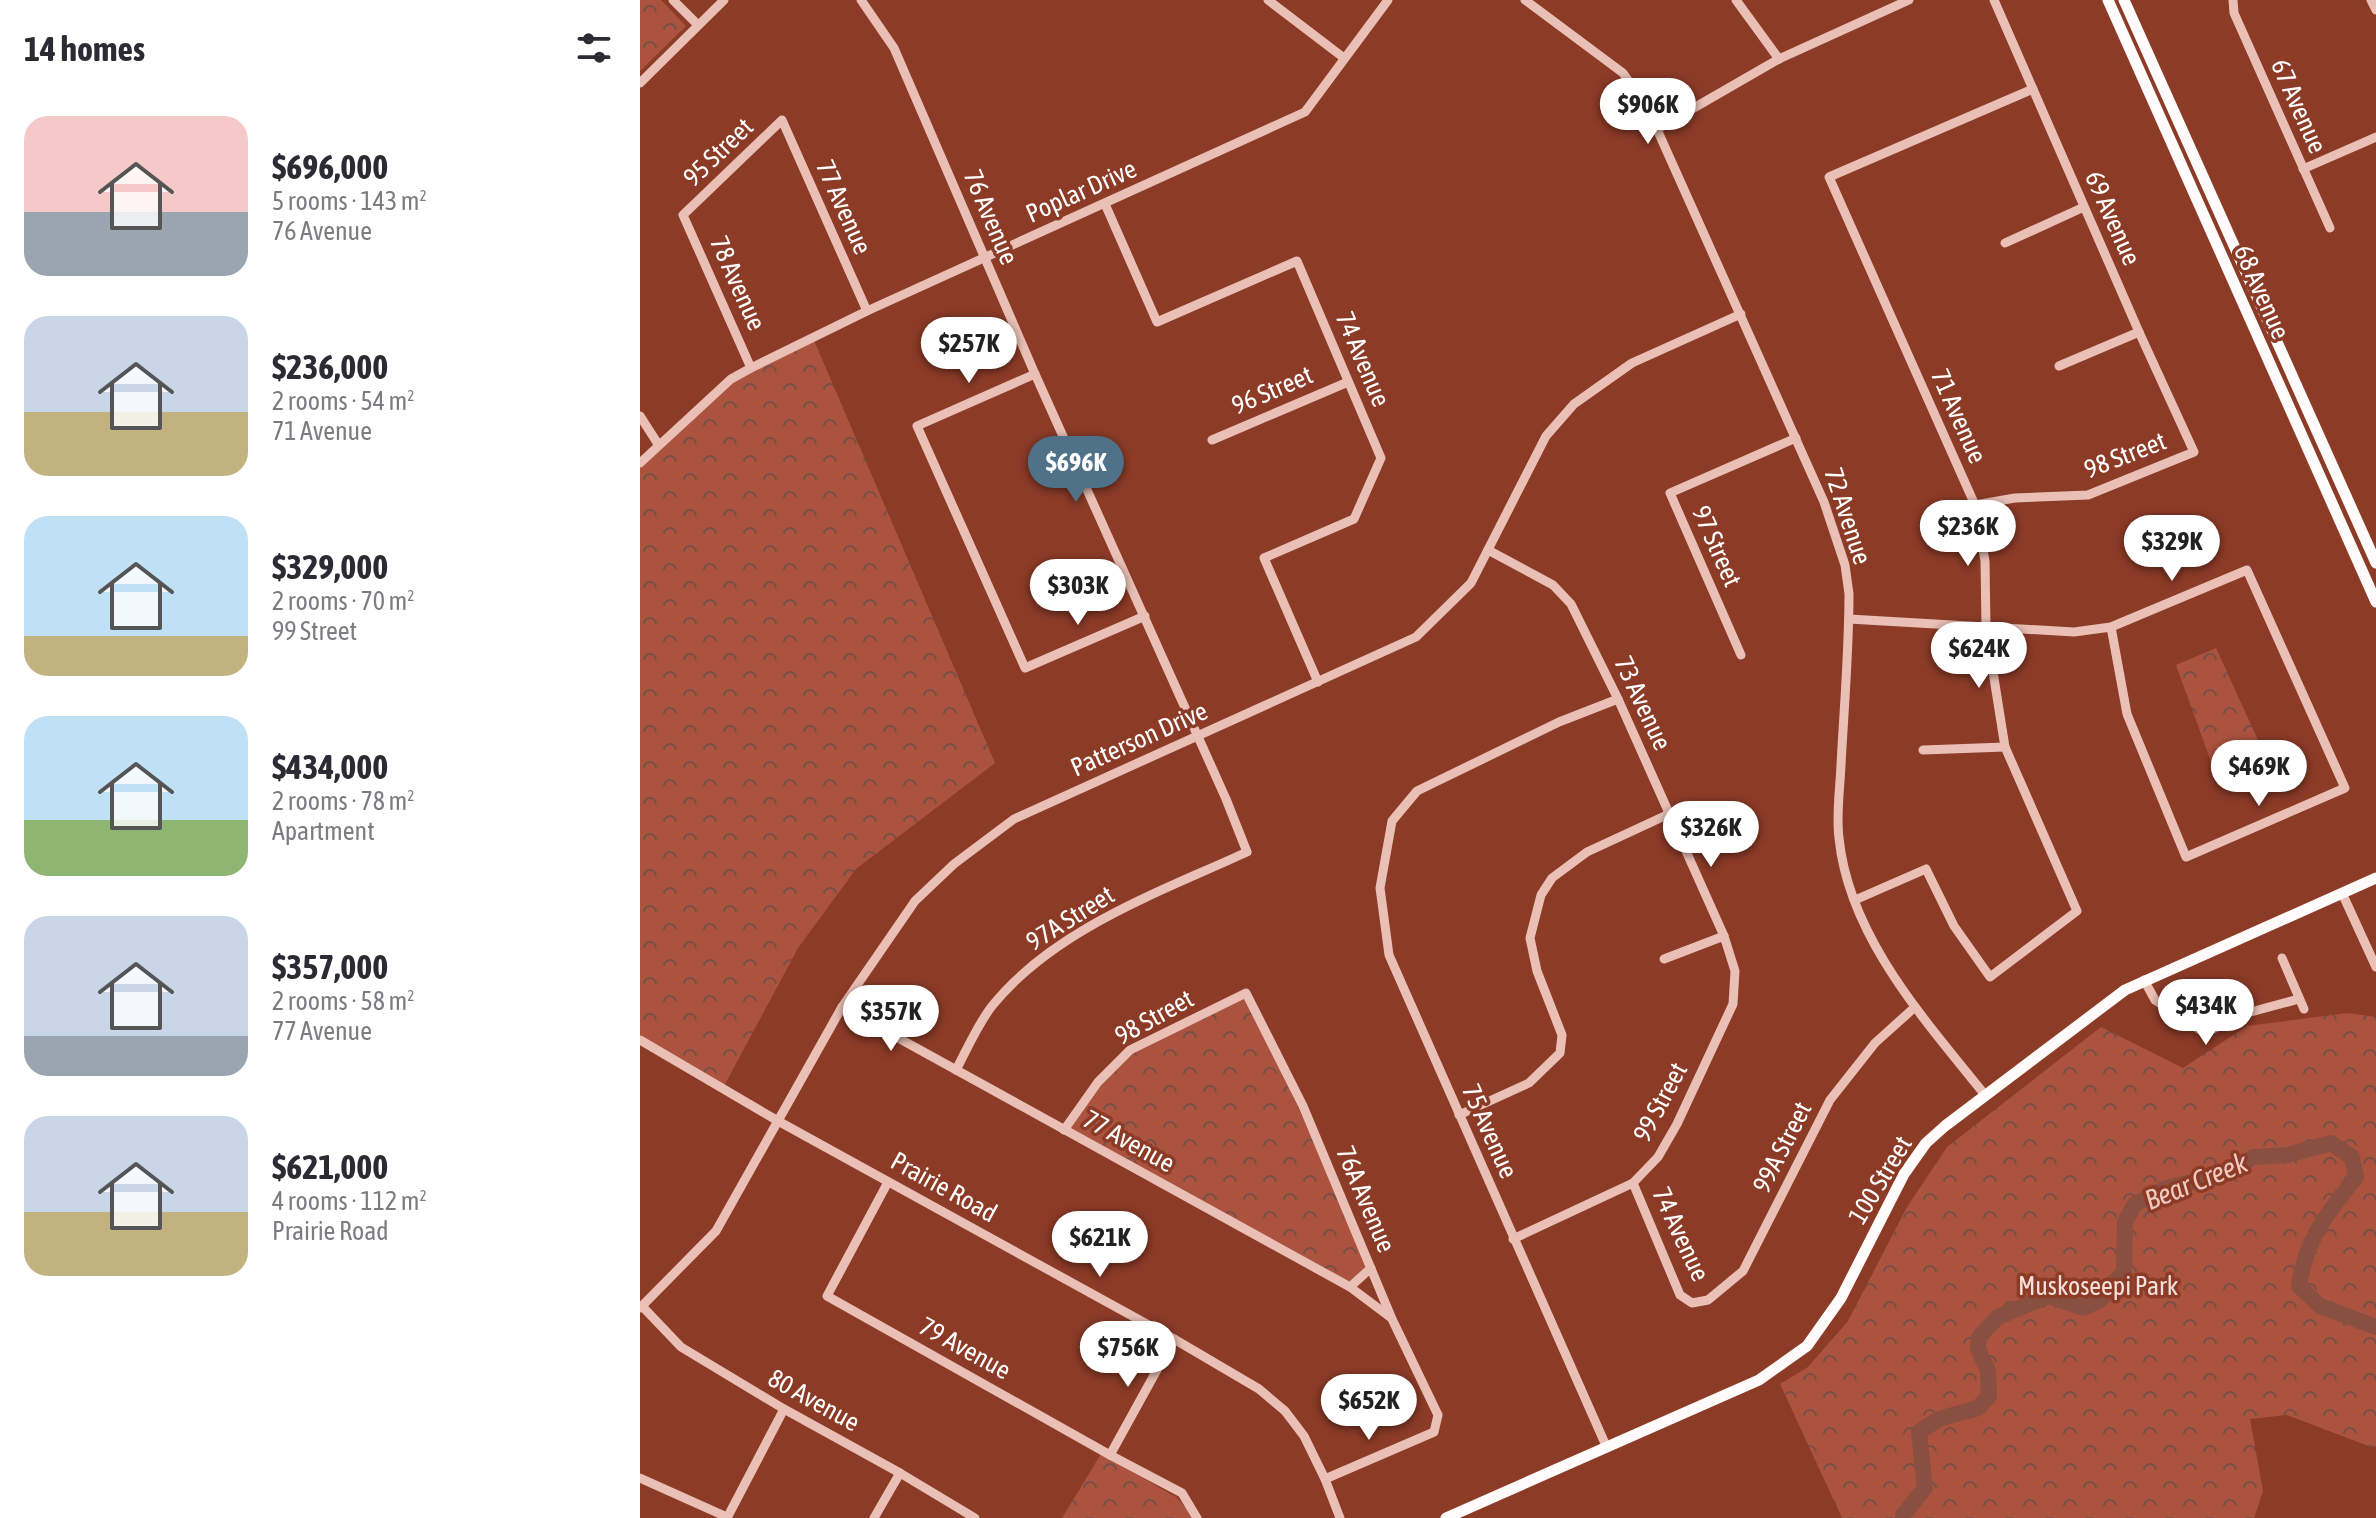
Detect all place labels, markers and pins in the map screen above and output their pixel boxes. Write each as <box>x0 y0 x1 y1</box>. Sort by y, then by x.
pin: $906K <box>1592 78 1704 146</box>
pin: $257K <box>913 317 1025 385</box>
pin: $696K <box>1020 436 1132 504</box>
pin: $236K <box>1912 500 2024 568</box>
pin: $329K <box>2116 515 2228 583</box>
pin: $303K <box>1022 559 1134 627</box>
pin: $624K <box>1923 622 2035 690</box>
pin: $469K <box>2203 740 2315 808</box>
pin: $326K <box>1655 801 1767 869</box>
pin: $434K <box>2150 979 2262 1047</box>
pin: $357K <box>835 985 947 1053</box>
pin: $621K <box>1044 1211 1156 1279</box>
pin: $756K <box>1072 1321 1184 1389</box>
pin: $652K <box>1313 1374 1425 1442</box>

